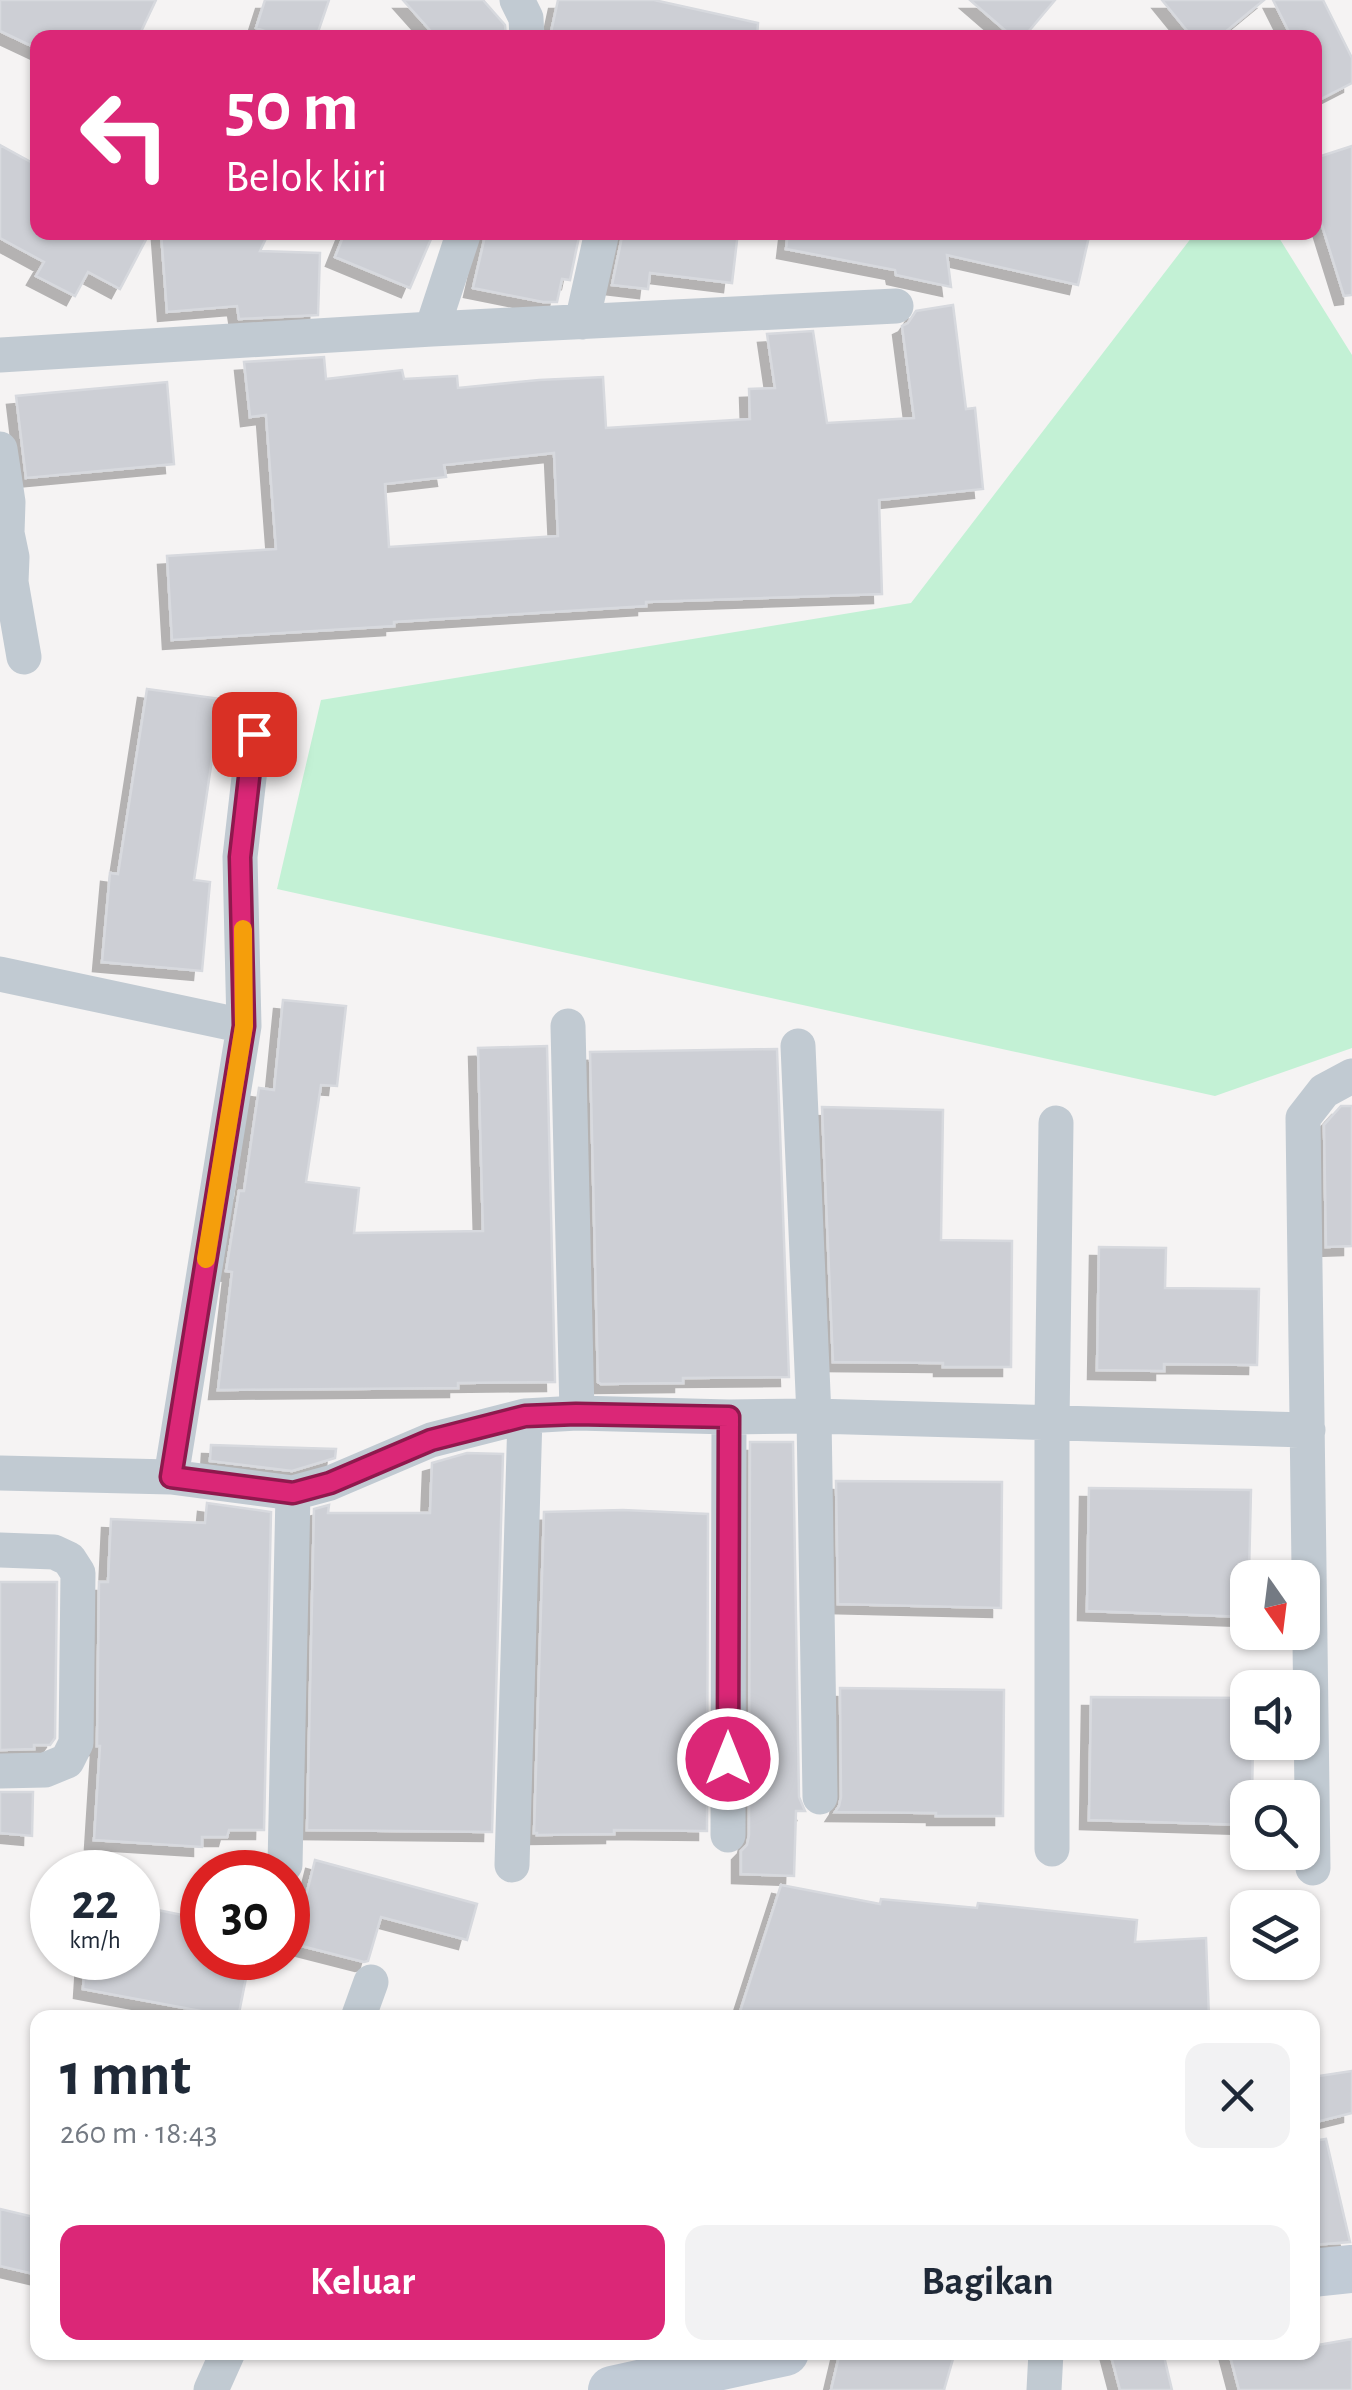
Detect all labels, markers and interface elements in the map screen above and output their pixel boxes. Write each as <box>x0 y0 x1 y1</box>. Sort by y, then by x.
icon: left <box>60 70 190 200</box>
text: 50 m <box>225 73 359 143</box>
text: Belok kiri <box>225 155 387 200</box>
pin <box>212 692 297 777</box>
icon: arrive <box>227 707 282 762</box>
north arrow <box>1230 1560 1320 1650</box>
map controls <box>1230 1560 1320 1980</box>
button: sound <box>1230 1670 1320 1760</box>
position arrow <box>676 1707 780 1811</box>
button: search <box>1230 1780 1320 1870</box>
speed limit sign: 30 <box>180 1850 310 1980</box>
text: 22 <box>71 1878 119 1928</box>
button: layers <box>1230 1890 1320 1980</box>
text: km/h <box>69 1928 121 1953</box>
button: close <box>1185 2043 1290 2148</box>
text: 1 mnt <box>60 2046 191 2106</box>
text: 260 m · 18:43 <box>60 2117 217 2149</box>
button: Keluar <box>60 2225 665 2340</box>
button: Bagikan <box>685 2225 1290 2340</box>

